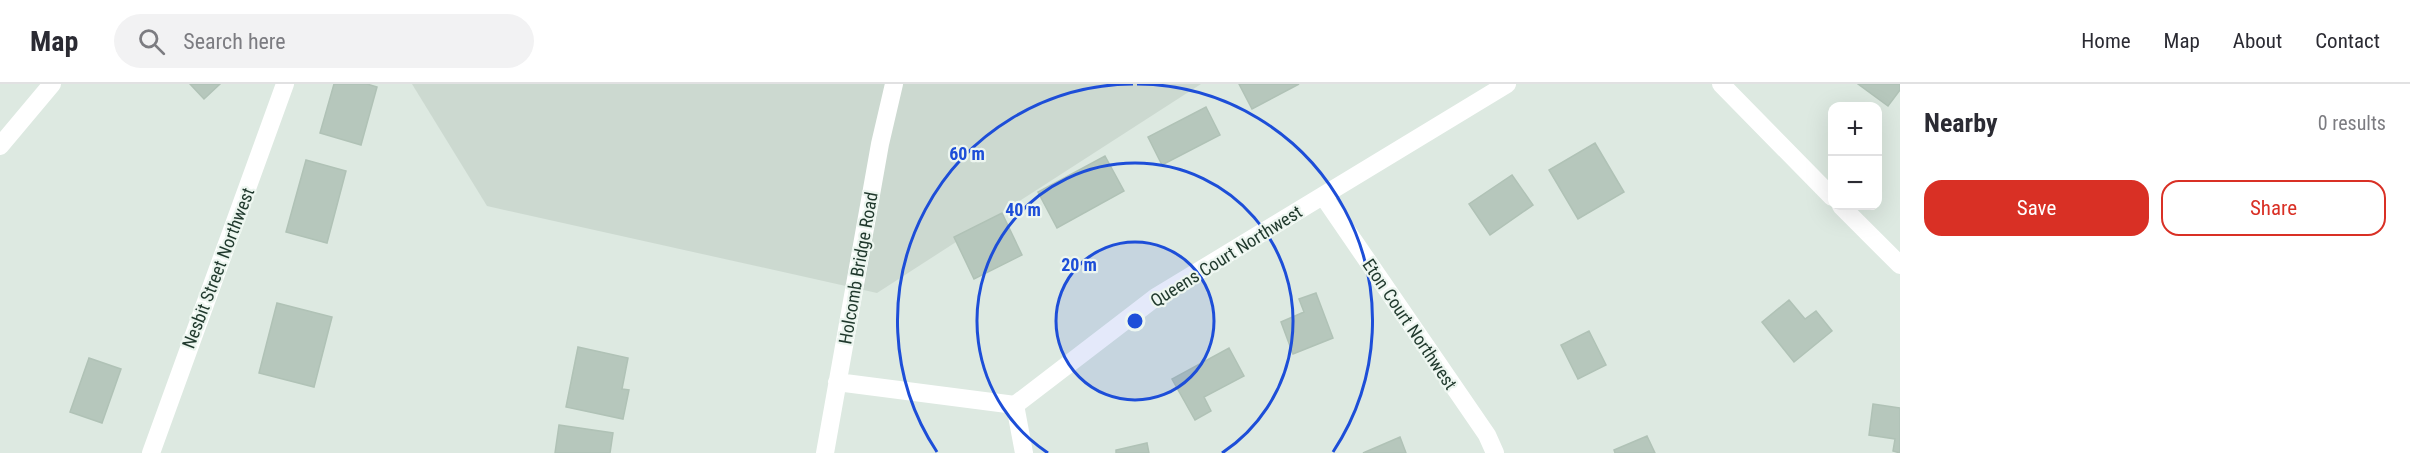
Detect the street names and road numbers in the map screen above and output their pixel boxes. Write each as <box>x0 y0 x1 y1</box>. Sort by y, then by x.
street label: Nesbit Street Northwest <box>178 185 258 351</box>
street label: Holcomb Bridge Road <box>834 190 882 346</box>
street label: Queens Court Northwest <box>1146 201 1306 311</box>
street label: Eton Court Northwest <box>1358 255 1462 393</box>

